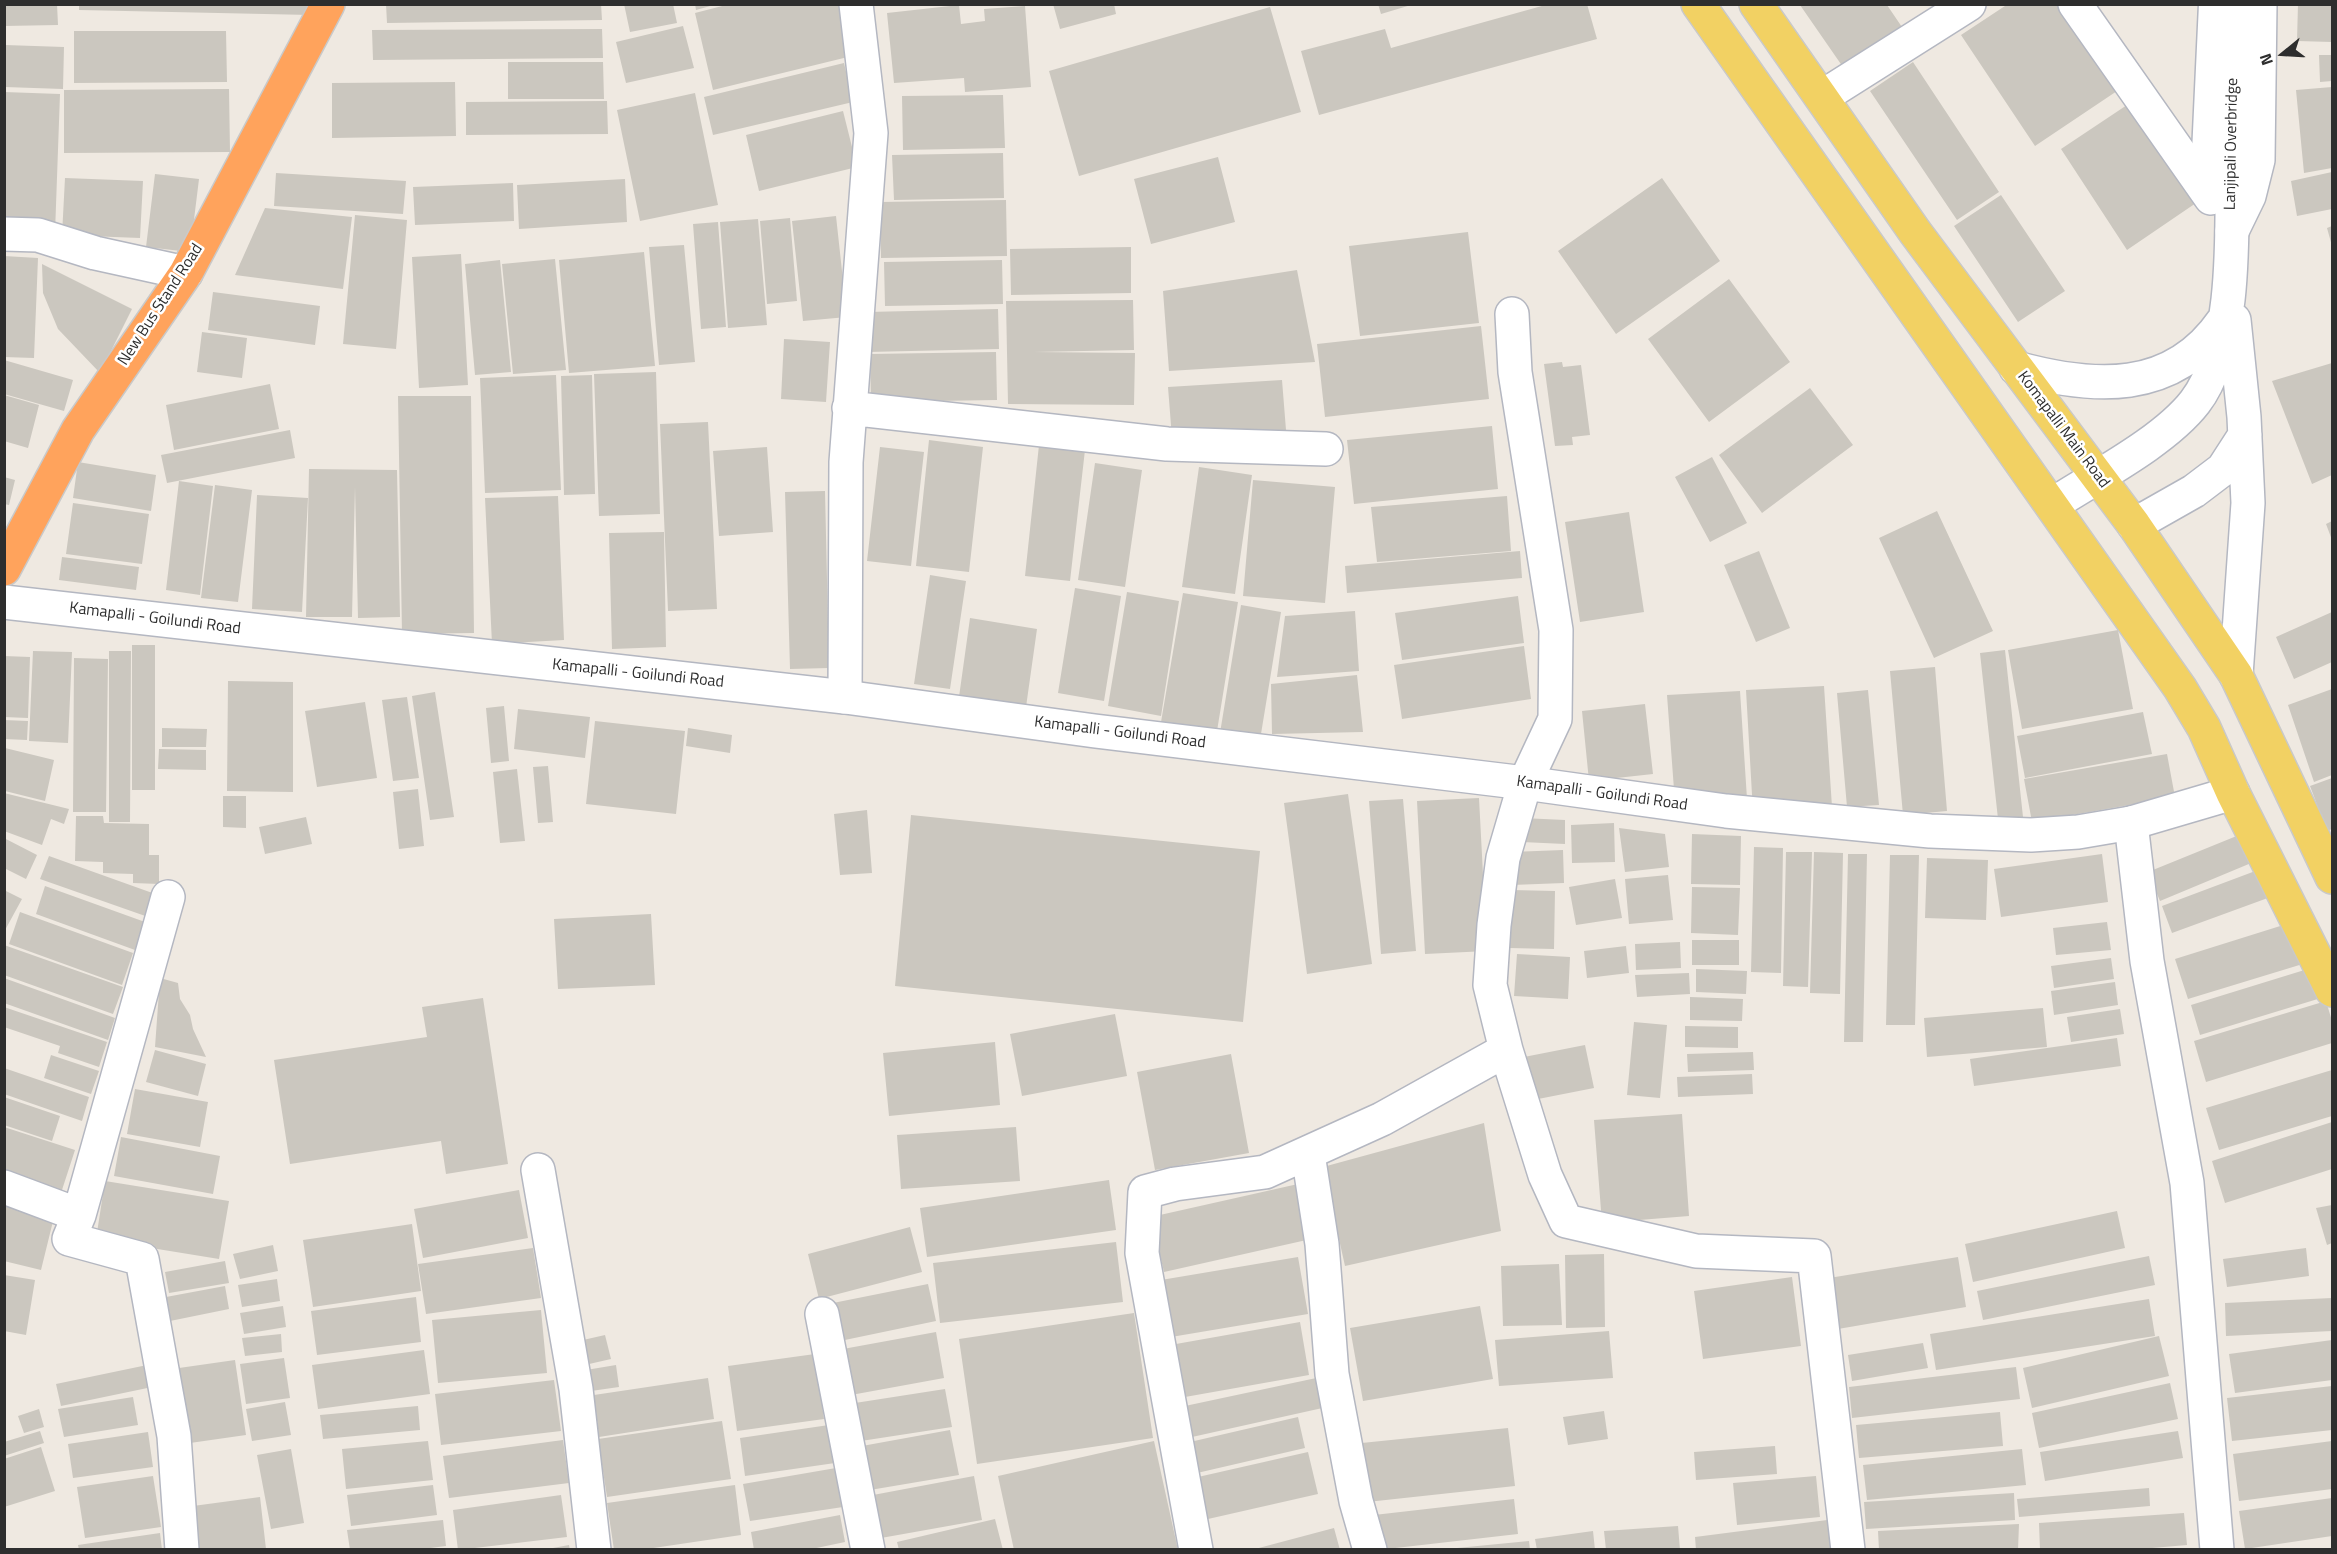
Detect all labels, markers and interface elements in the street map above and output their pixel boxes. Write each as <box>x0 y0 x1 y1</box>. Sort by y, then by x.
north arrow <box>2253 24 2313 84</box>
text: N <box>2253 51 2279 69</box>
street label: Lanjipali Overbridge <box>2221 78 2243 210</box>
street label: New Bus Stand Road <box>115 241 207 369</box>
street label: Komapalli Main Road <box>2013 368 2113 492</box>
street label: Kamapalli - Goilundi Road <box>68 599 242 639</box>
street label: Kamapalli - Goilundi Road <box>551 655 725 693</box>
street label: Kamapalli - Goilundi Road <box>1033 713 1207 753</box>
street label: Kamapalli - Goilundi Road <box>1515 772 1689 816</box>

